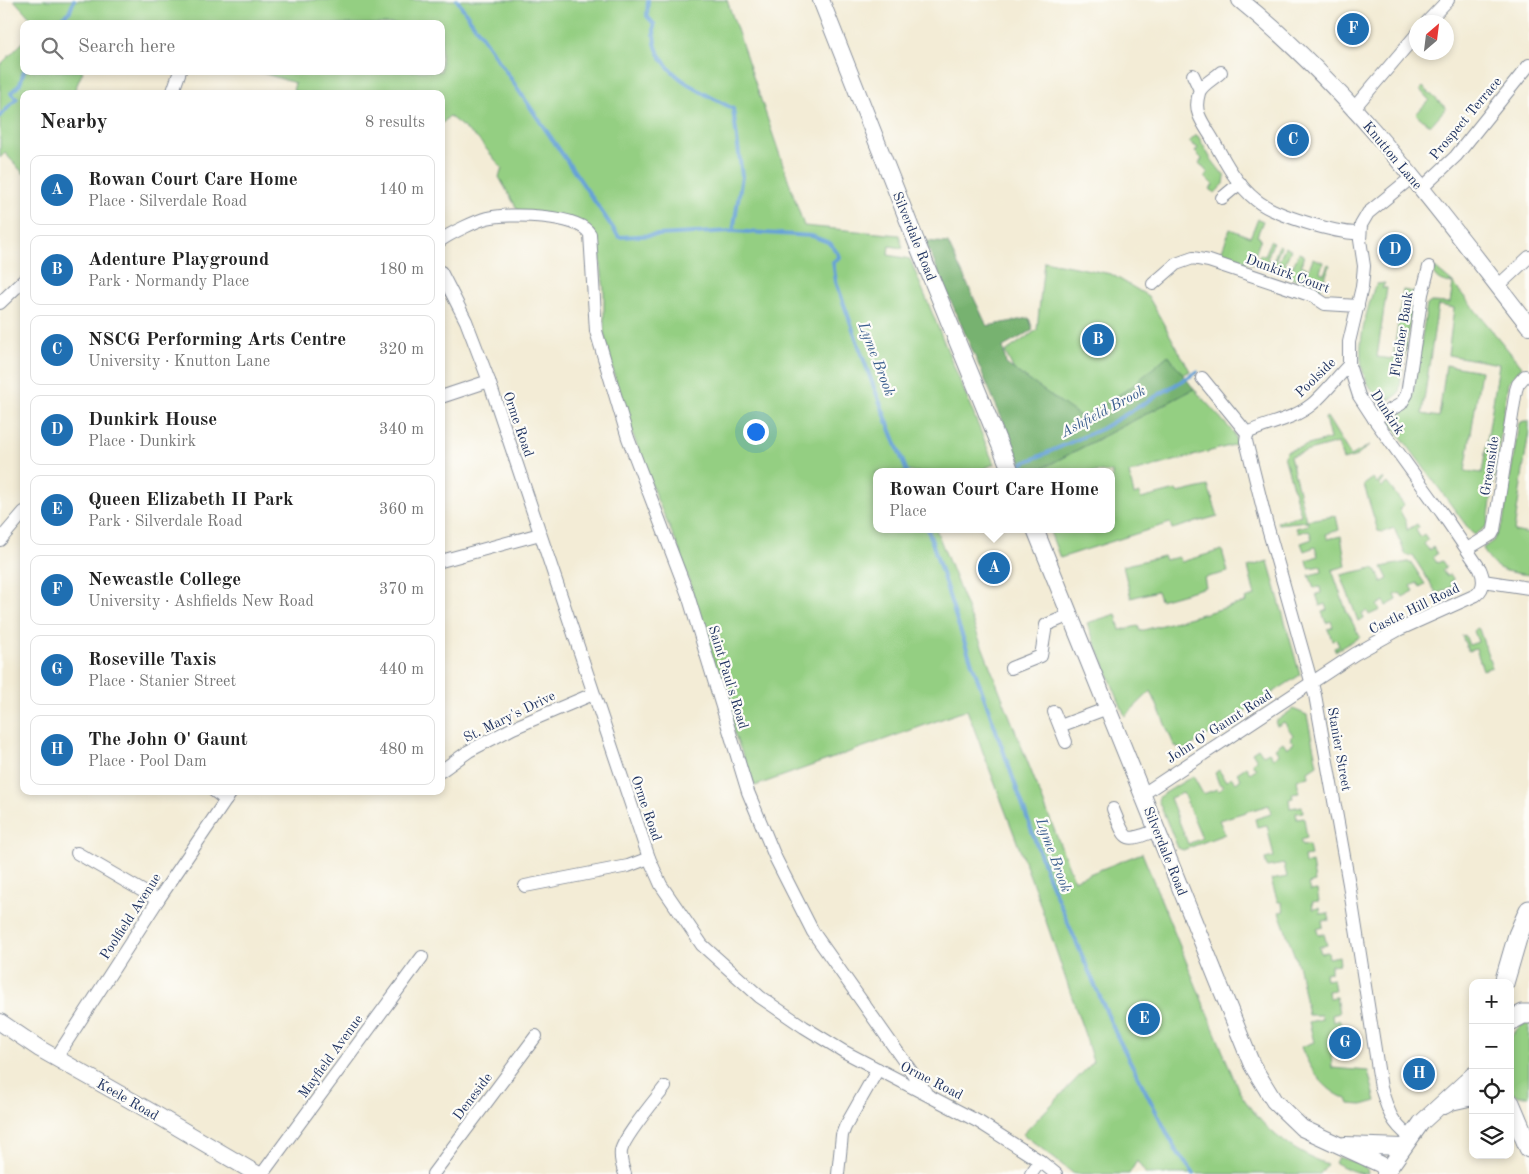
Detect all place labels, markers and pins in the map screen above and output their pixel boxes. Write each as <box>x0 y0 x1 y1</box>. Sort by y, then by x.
pin: F <box>1337 10 1369 48</box>
pin: C <box>1277 121 1309 159</box>
pin: D <box>1379 231 1411 269</box>
pin: B <box>1082 321 1114 359</box>
pin: A <box>978 549 1010 587</box>
pin: E <box>1128 1000 1160 1038</box>
pin: G <box>1329 1024 1361 1062</box>
pin: H <box>1403 1055 1435 1093</box>

